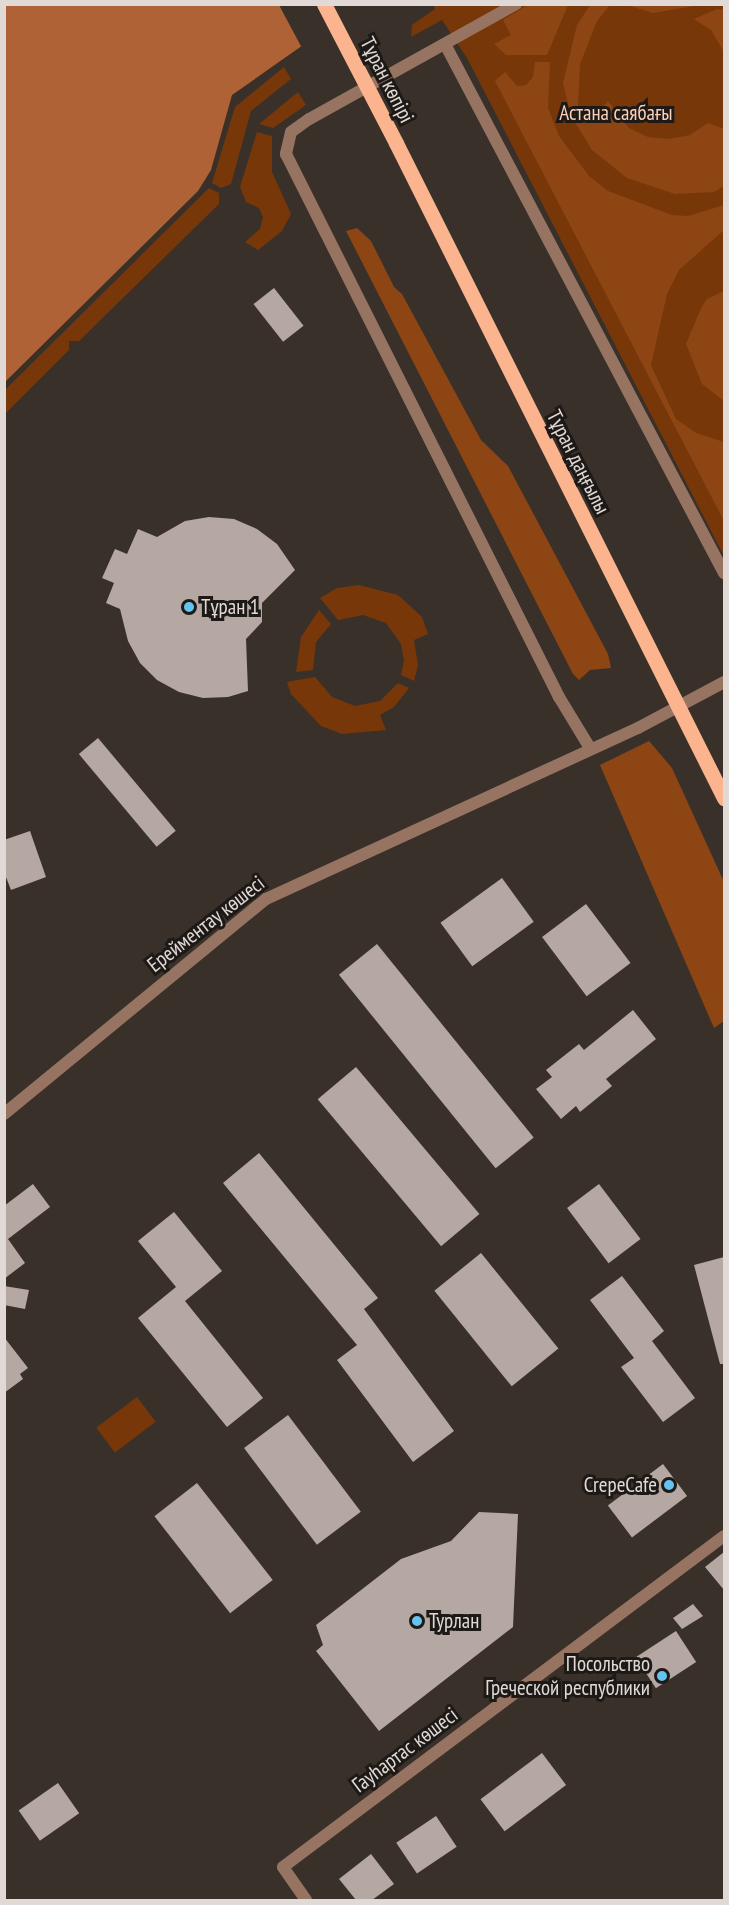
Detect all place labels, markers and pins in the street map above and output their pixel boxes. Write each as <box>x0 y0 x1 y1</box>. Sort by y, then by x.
place label: Тұран 1 <box>201 594 259 620</box>
marker: Тұран 1 <box>182 600 196 614</box>
place label: CrepeCafe <box>584 1472 657 1498</box>
marker: CrepeCafe <box>662 1478 676 1492</box>
place label: Турлан <box>429 1608 479 1634</box>
marker: Турлан <box>410 1614 424 1628</box>
place label: Посольство Греческой республики <box>485 1651 650 1701</box>
marker: Посольство Греческой республики <box>655 1669 669 1683</box>

